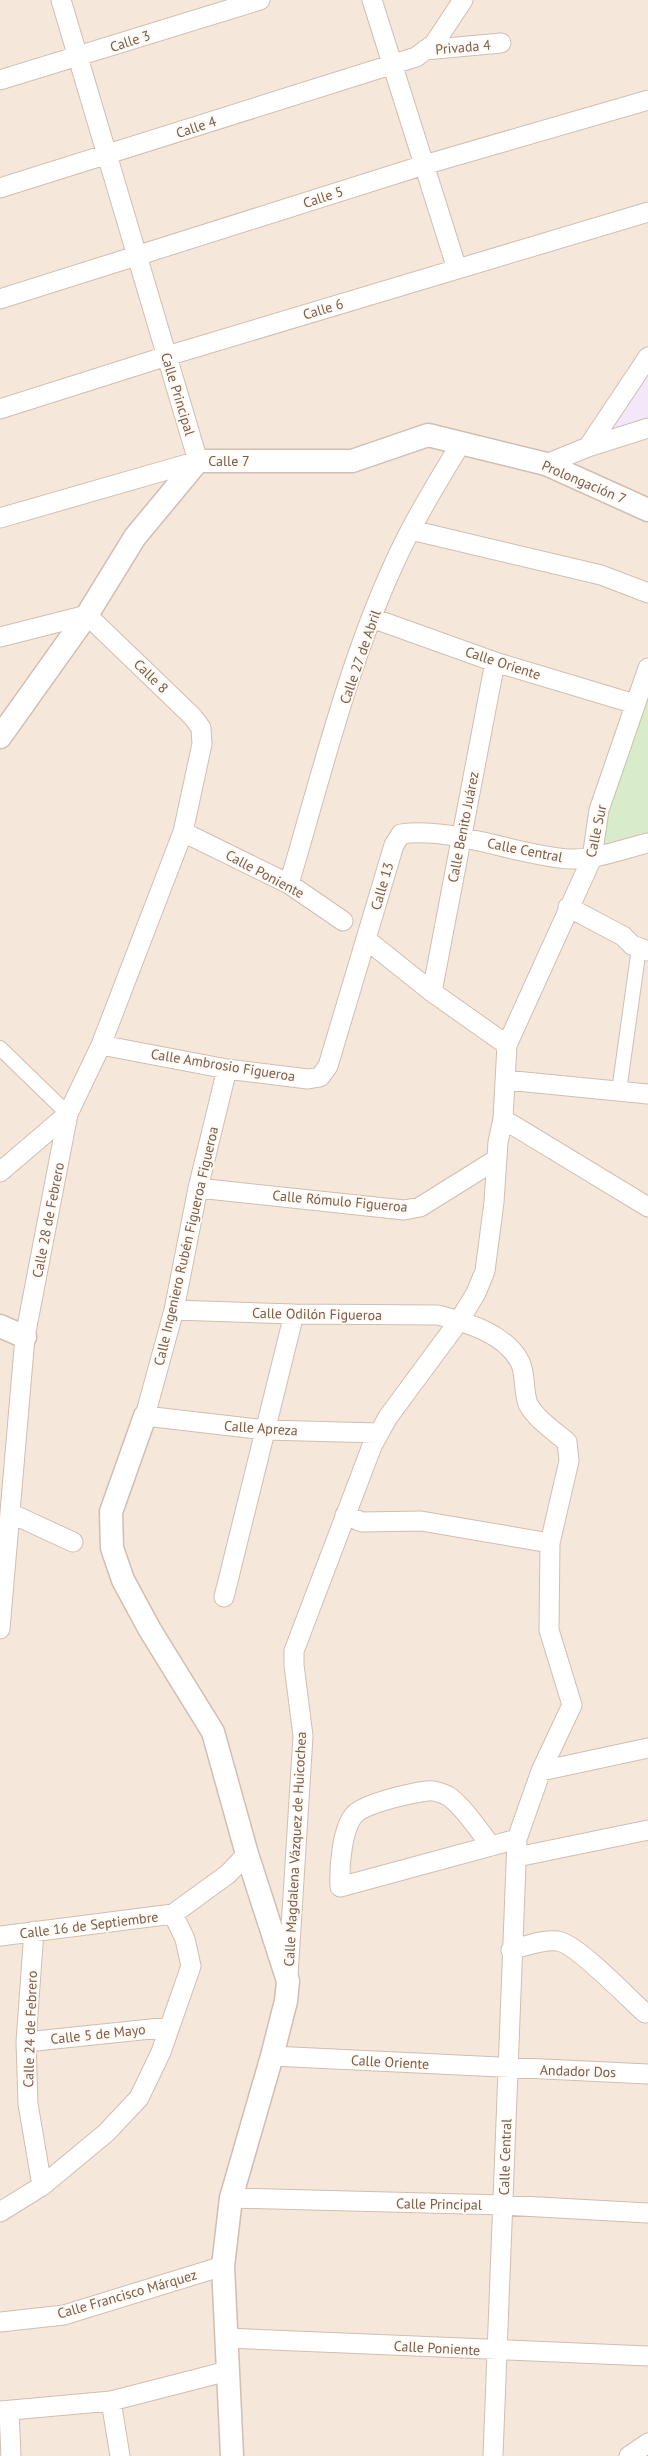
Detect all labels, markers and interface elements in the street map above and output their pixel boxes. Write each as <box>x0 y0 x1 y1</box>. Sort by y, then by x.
street label: Calle 3 <box>108 26 152 56</box>
street label: Privada 4 <box>435 36 492 58</box>
street label: Calle 4 <box>174 112 219 142</box>
street label: Calle 5 <box>301 182 345 212</box>
street label: Calle 6 <box>301 294 345 324</box>
street label: Calle Principal <box>157 350 199 438</box>
street label: Calle 7 <box>208 452 250 470</box>
street label: Prolongación 7 <box>539 456 629 508</box>
street label: Calle 27 de Abril <box>335 608 385 706</box>
street label: Calle Oriente <box>463 642 543 684</box>
street label: Calle 8 <box>130 655 172 697</box>
street label: Calle Benito Juárez <box>443 770 483 884</box>
street label: Calle Sur <box>582 803 610 859</box>
street label: Calle Central <box>486 834 564 866</box>
street label: Calle Poniente <box>223 846 307 902</box>
street label: Calle 13 <box>367 860 397 912</box>
street label: Calle Ambrosio Figueroa <box>150 1045 297 1085</box>
street label: Calle Ingeniero Rubén Figueroa Figueroa <box>150 1125 222 1367</box>
street label: Calle 28 de Febrero <box>28 1161 68 1279</box>
street label: Calle Rómulo Figueroa <box>272 1186 408 1216</box>
street label: Calle Odilón Figueroa <box>252 1304 382 1324</box>
street label: Calle Apreza <box>223 1416 299 1440</box>
street label: Calle Magdalena Vázquez de Huicochea <box>280 1731 310 1967</box>
street label: Calle 16 de Septiembre <box>19 1908 159 1942</box>
street label: Calle 24 de Febrero <box>19 1970 41 2088</box>
street label: Calle 5 de Mayo <box>50 2020 146 2048</box>
street label: Calle Oriente <box>350 2051 430 2073</box>
street label: Andador Dos <box>539 2061 617 2081</box>
street label: Calle Central <box>495 2118 515 2196</box>
street label: Calle Principal <box>396 2194 482 2214</box>
street label: Calle Francisco Márquez <box>55 2265 199 2323</box>
street label: Calle Poniente <box>393 2337 481 2359</box>

